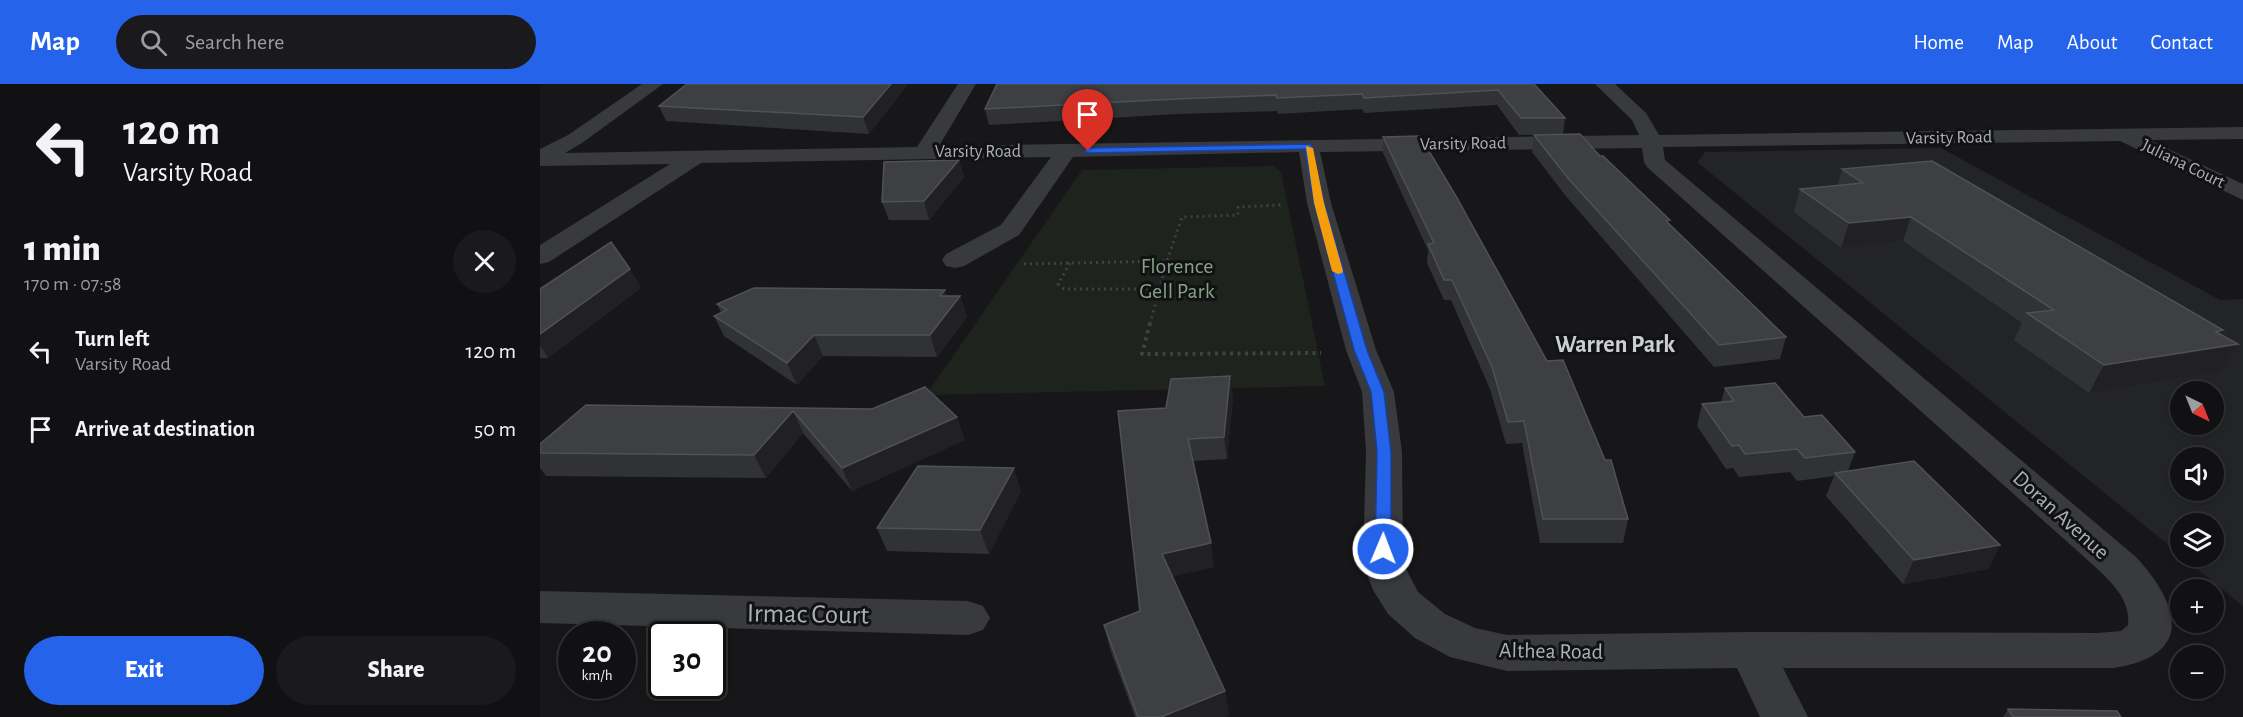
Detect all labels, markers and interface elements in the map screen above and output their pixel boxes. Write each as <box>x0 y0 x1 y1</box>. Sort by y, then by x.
search box <box>116 15 536 69</box>
icon: search <box>137 26 170 59</box>
text: Map <box>30 28 80 56</box>
text: Search here <box>185 31 284 53</box>
text: Home <box>1913 32 1964 53</box>
text: Map <box>1997 32 2034 53</box>
text: About <box>2067 32 2117 53</box>
text: Contact <box>2150 32 2213 53</box>
pin <box>1062 89 1113 151</box>
icon: arrive <box>1071 98 1104 131</box>
icon: left <box>24 108 102 186</box>
text: 120 m <box>123 110 220 152</box>
street label: Varsity Road <box>1906 128 1992 148</box>
street label: Varsity Road <box>1420 134 1506 154</box>
street label: Juliana Court <box>2138 136 2228 192</box>
street label: Varsity Road <box>935 143 1021 161</box>
text: Varsity Road <box>123 159 253 186</box>
button: close <box>453 230 516 293</box>
text: 1 min <box>24 231 101 267</box>
park label: Florence Gell Park <box>1139 255 1215 302</box>
text: 170 m · 07:58 <box>24 274 122 294</box>
text: Turn left <box>75 328 149 350</box>
district label: Warren Park <box>1555 333 1675 357</box>
icon: left <box>24 335 57 368</box>
text: 120 m <box>466 340 516 362</box>
text: Varsity Road <box>75 354 171 374</box>
north arrow <box>2170 381 2224 435</box>
map controls <box>2170 381 2224 699</box>
icon: arrive <box>24 413 57 446</box>
text: Arrive at destination <box>75 418 255 440</box>
text: 50 m <box>474 418 516 440</box>
button: sound <box>2170 447 2224 501</box>
street label: Doran Avenue <box>2009 466 2113 564</box>
button: layers <box>2170 513 2224 567</box>
position arrow <box>1351 517 1415 581</box>
button: + <box>2170 579 2224 633</box>
street label: Irmac Court <box>747 599 870 629</box>
speed limit sign: 30 <box>648 621 726 699</box>
button: Exit <box>24 636 264 705</box>
button: Share <box>276 636 516 705</box>
text: 20 <box>582 638 612 668</box>
street label: Althea Road <box>1499 639 1603 663</box>
button: − <box>2170 645 2224 699</box>
text: km/h <box>582 668 612 683</box>

